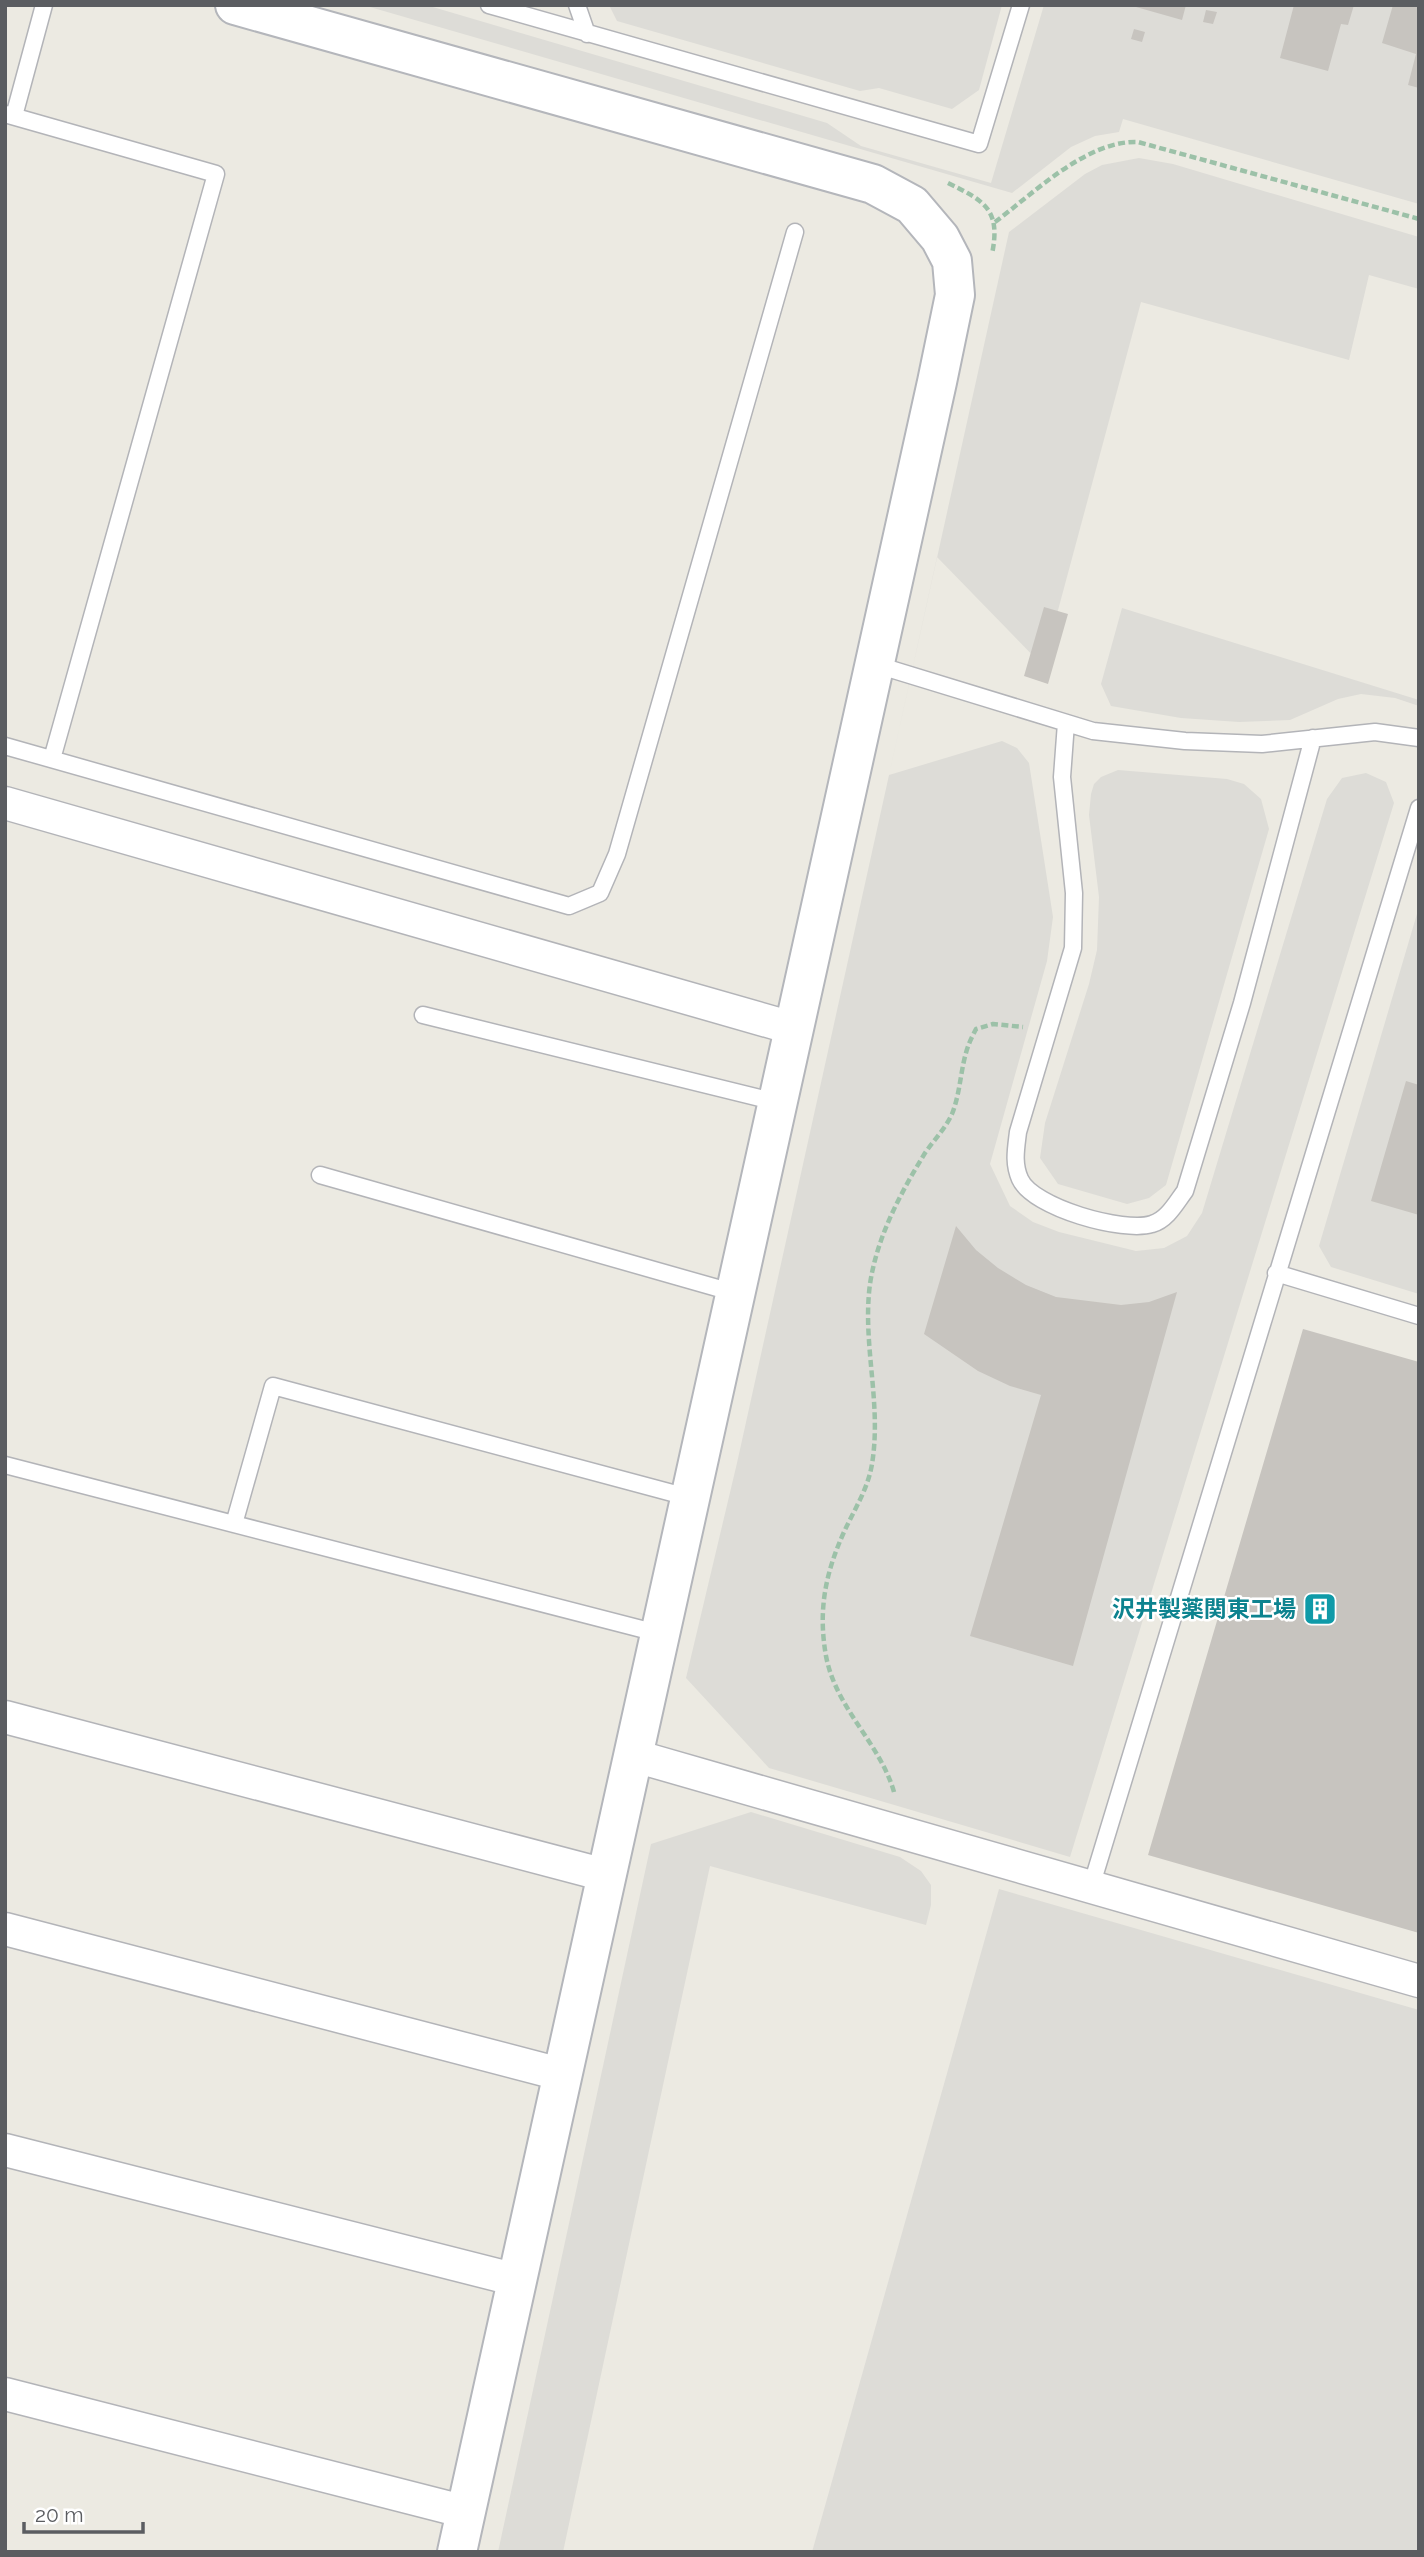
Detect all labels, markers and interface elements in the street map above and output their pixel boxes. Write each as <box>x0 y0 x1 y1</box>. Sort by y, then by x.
building icon: 沢井製薬関東工場 <box>1301 1590 1339 1628</box>
place label: 沢井製薬関東工場 <box>1112 1595 1296 1622</box>
scale bar <box>24 2490 144 2534</box>
text: 20 m <box>35 2502 83 2527</box>

